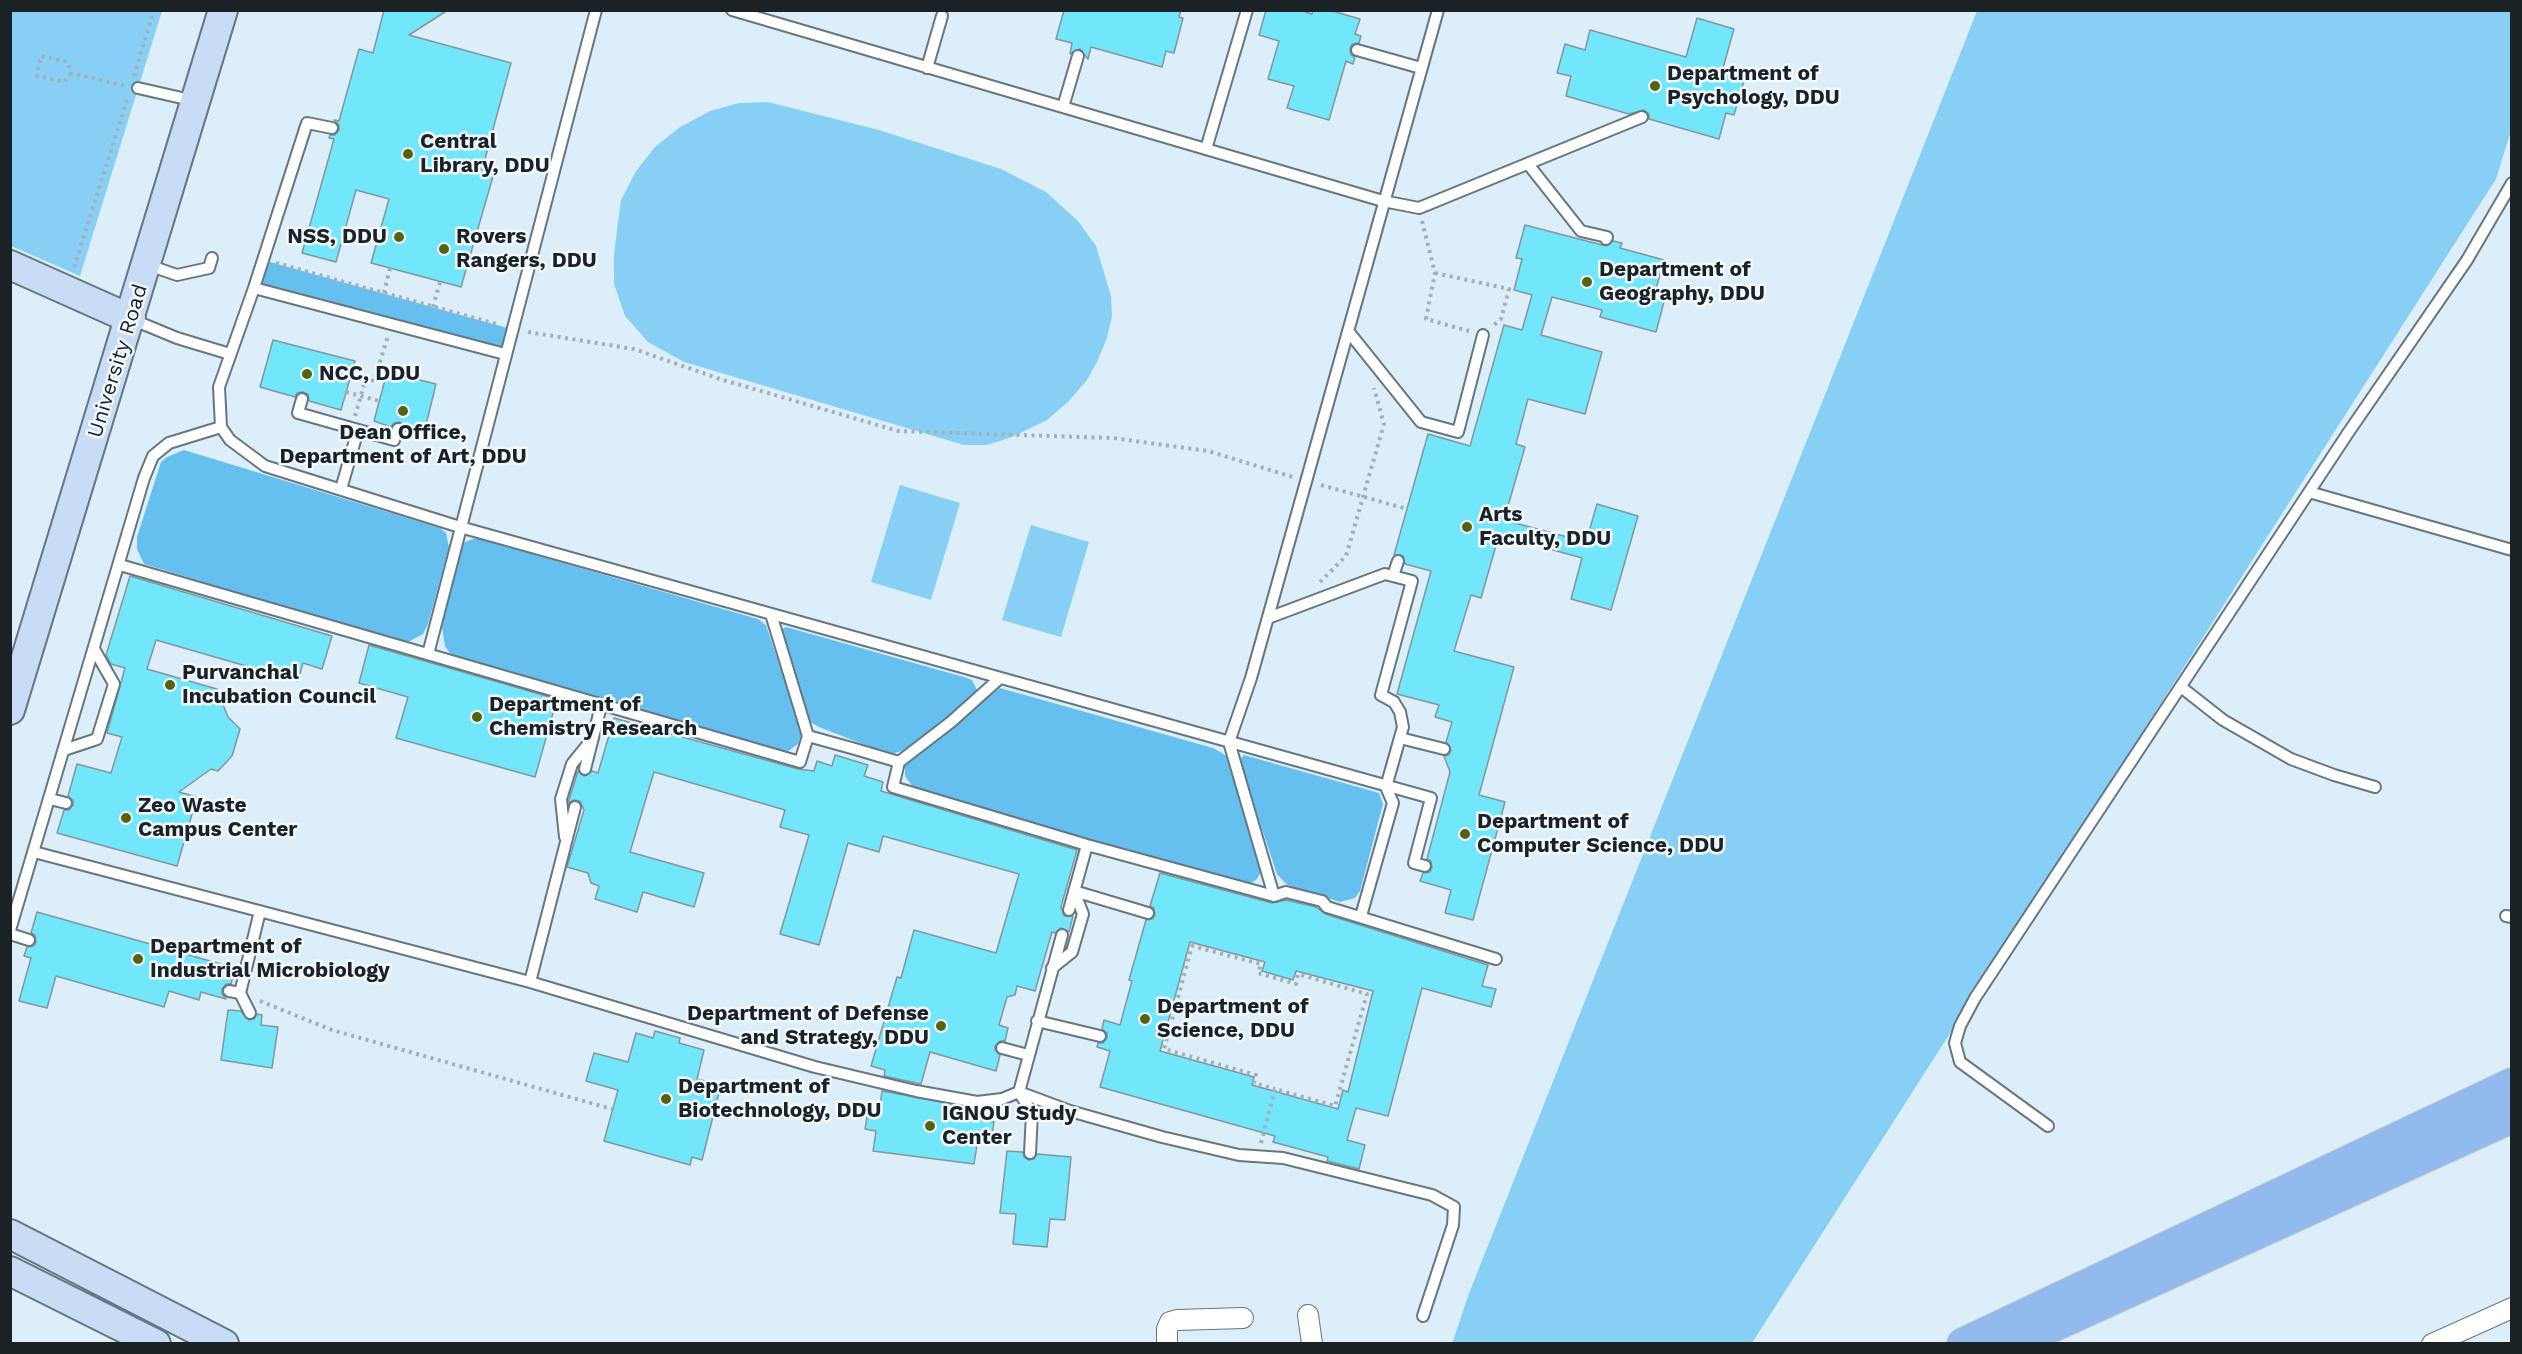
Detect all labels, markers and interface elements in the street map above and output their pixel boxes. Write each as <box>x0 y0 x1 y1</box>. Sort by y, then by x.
place label: Department of Psychology, DDU <box>1667 61 1840 111</box>
marker: Department of Psychology, DDU <box>1648 79 1662 93</box>
place label: Central Library, DDU <box>420 129 550 179</box>
marker: Central Library, DDU <box>401 147 415 161</box>
place label: NSS, DDU <box>287 224 387 250</box>
place label: Rovers Rangers, DDU <box>456 224 597 274</box>
marker: NSS, DDU <box>392 230 406 244</box>
marker: Rovers Rangers, DDU <box>437 242 451 256</box>
place label: Department of Geography, DDU <box>1599 257 1765 307</box>
marker: Department of Geography, DDU <box>1580 275 1594 289</box>
street label: University Road <box>83 281 153 441</box>
place label: NCC, DDU <box>319 361 420 387</box>
marker: NCC, DDU <box>300 367 314 381</box>
marker: Dean Office, Department of Art, DDU <box>396 404 410 418</box>
place label: Dean Office, Department of Art, DDU <box>279 420 527 470</box>
place label: Arts Faculty, DDU <box>1479 502 1611 552</box>
marker: Arts Faculty, DDU <box>1460 520 1474 534</box>
place label: Purvanchal Incubation Council <box>182 660 376 710</box>
marker: Purvanchal Incubation Council <box>163 678 177 692</box>
place label: Department of Chemistry Research <box>489 692 697 742</box>
marker: Department of Chemistry Research <box>470 710 484 724</box>
place label: Zeo Waste Campus Center <box>138 793 297 843</box>
place label: Department of Computer Science, DDU <box>1477 809 1724 859</box>
marker: Zeo Waste Campus Center <box>119 811 133 825</box>
marker: Department of Computer Science, DDU <box>1458 827 1472 841</box>
place label: Department of Industrial Microbiology <box>150 934 390 984</box>
marker: Department of Industrial Microbiology <box>131 952 145 966</box>
place label: Department of Science, DDU <box>1157 994 1309 1044</box>
place label: Department of Defense and Strategy, DDU <box>687 1001 929 1051</box>
marker: Department of Science, DDU <box>1138 1012 1152 1026</box>
marker: Department of Defense and Strategy, DDU <box>934 1019 948 1033</box>
place label: Department of Biotechnology, DDU <box>678 1074 881 1124</box>
marker: Department of Biotechnology, DDU <box>659 1092 673 1106</box>
place label: IGNOU Study Center <box>942 1101 1077 1151</box>
marker: IGNOU Study Center <box>923 1119 937 1133</box>

